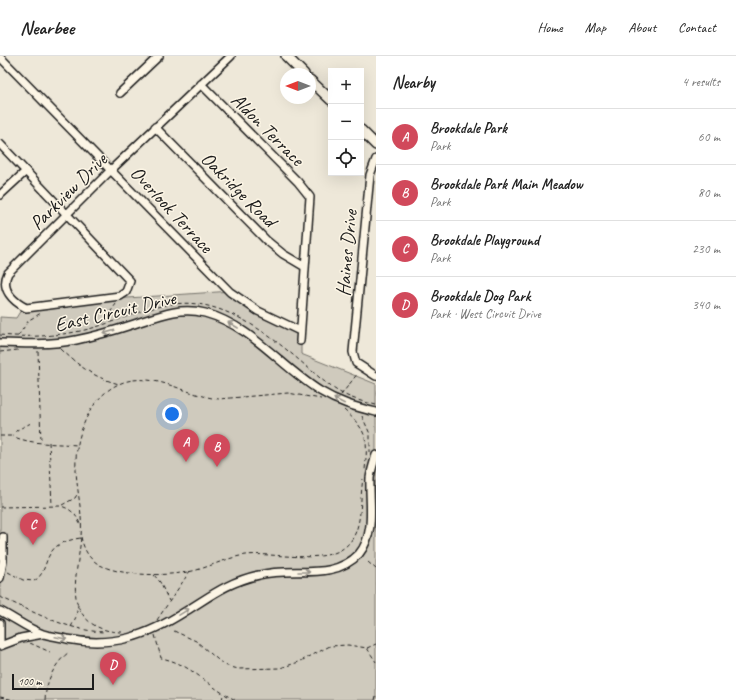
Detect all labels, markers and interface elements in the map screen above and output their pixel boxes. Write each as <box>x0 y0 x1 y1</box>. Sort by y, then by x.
text: Nearbee <box>20 16 74 40</box>
text: Home <box>537 19 563 36</box>
text: Map <box>585 19 606 36</box>
text: About <box>628 19 656 36</box>
text: Contact <box>678 19 716 36</box>
north arrow <box>280 68 316 104</box>
map controls <box>328 68 364 176</box>
button: + <box>328 68 364 104</box>
text: Nearby <box>392 72 435 93</box>
text: 4 results <box>682 74 720 90</box>
street label: Aldon Terrace <box>226 88 310 172</box>
button: − <box>328 104 364 140</box>
text: Brookdale Park <box>430 119 507 138</box>
text: A <box>402 129 408 145</box>
text: 60 m <box>698 129 720 145</box>
text: Park <box>430 138 451 154</box>
button: locate <box>328 140 364 176</box>
street label: Parkview Drive <box>24 146 113 235</box>
street label: Oakridge Road <box>196 146 284 235</box>
street label: Overlook Terrace <box>125 160 219 259</box>
text: Brookdale Park Main Meadow <box>430 175 583 194</box>
text: B <box>402 185 408 201</box>
text: 80 m <box>698 185 720 201</box>
text: Park <box>430 194 451 210</box>
street label: Haines Drive <box>330 207 363 297</box>
text: Brookdale Playground <box>430 231 539 250</box>
text: C <box>402 241 408 257</box>
text: 230 m <box>692 241 720 257</box>
text: Park <box>430 250 451 266</box>
street label: East Circuit Drive <box>52 285 179 338</box>
text: Brookdale Dog Park <box>430 287 530 306</box>
text: D <box>401 297 409 313</box>
text: 340 m <box>692 297 720 313</box>
text: Park · West Circuit Drive <box>430 306 541 322</box>
one-way arrow <box>228 321 240 329</box>
one-way arrow <box>103 329 116 336</box>
one-way arrow <box>333 397 345 404</box>
your location <box>162 404 182 424</box>
pin: A <box>173 429 199 462</box>
pin: B <box>204 434 230 467</box>
pin: C <box>20 512 46 545</box>
one-way arrow <box>297 568 310 576</box>
one-way arrow <box>178 608 190 616</box>
one-way arrow <box>54 634 67 642</box>
pin: D <box>100 652 126 685</box>
scale bar <box>12 672 94 691</box>
text: 100 m <box>18 674 42 688</box>

